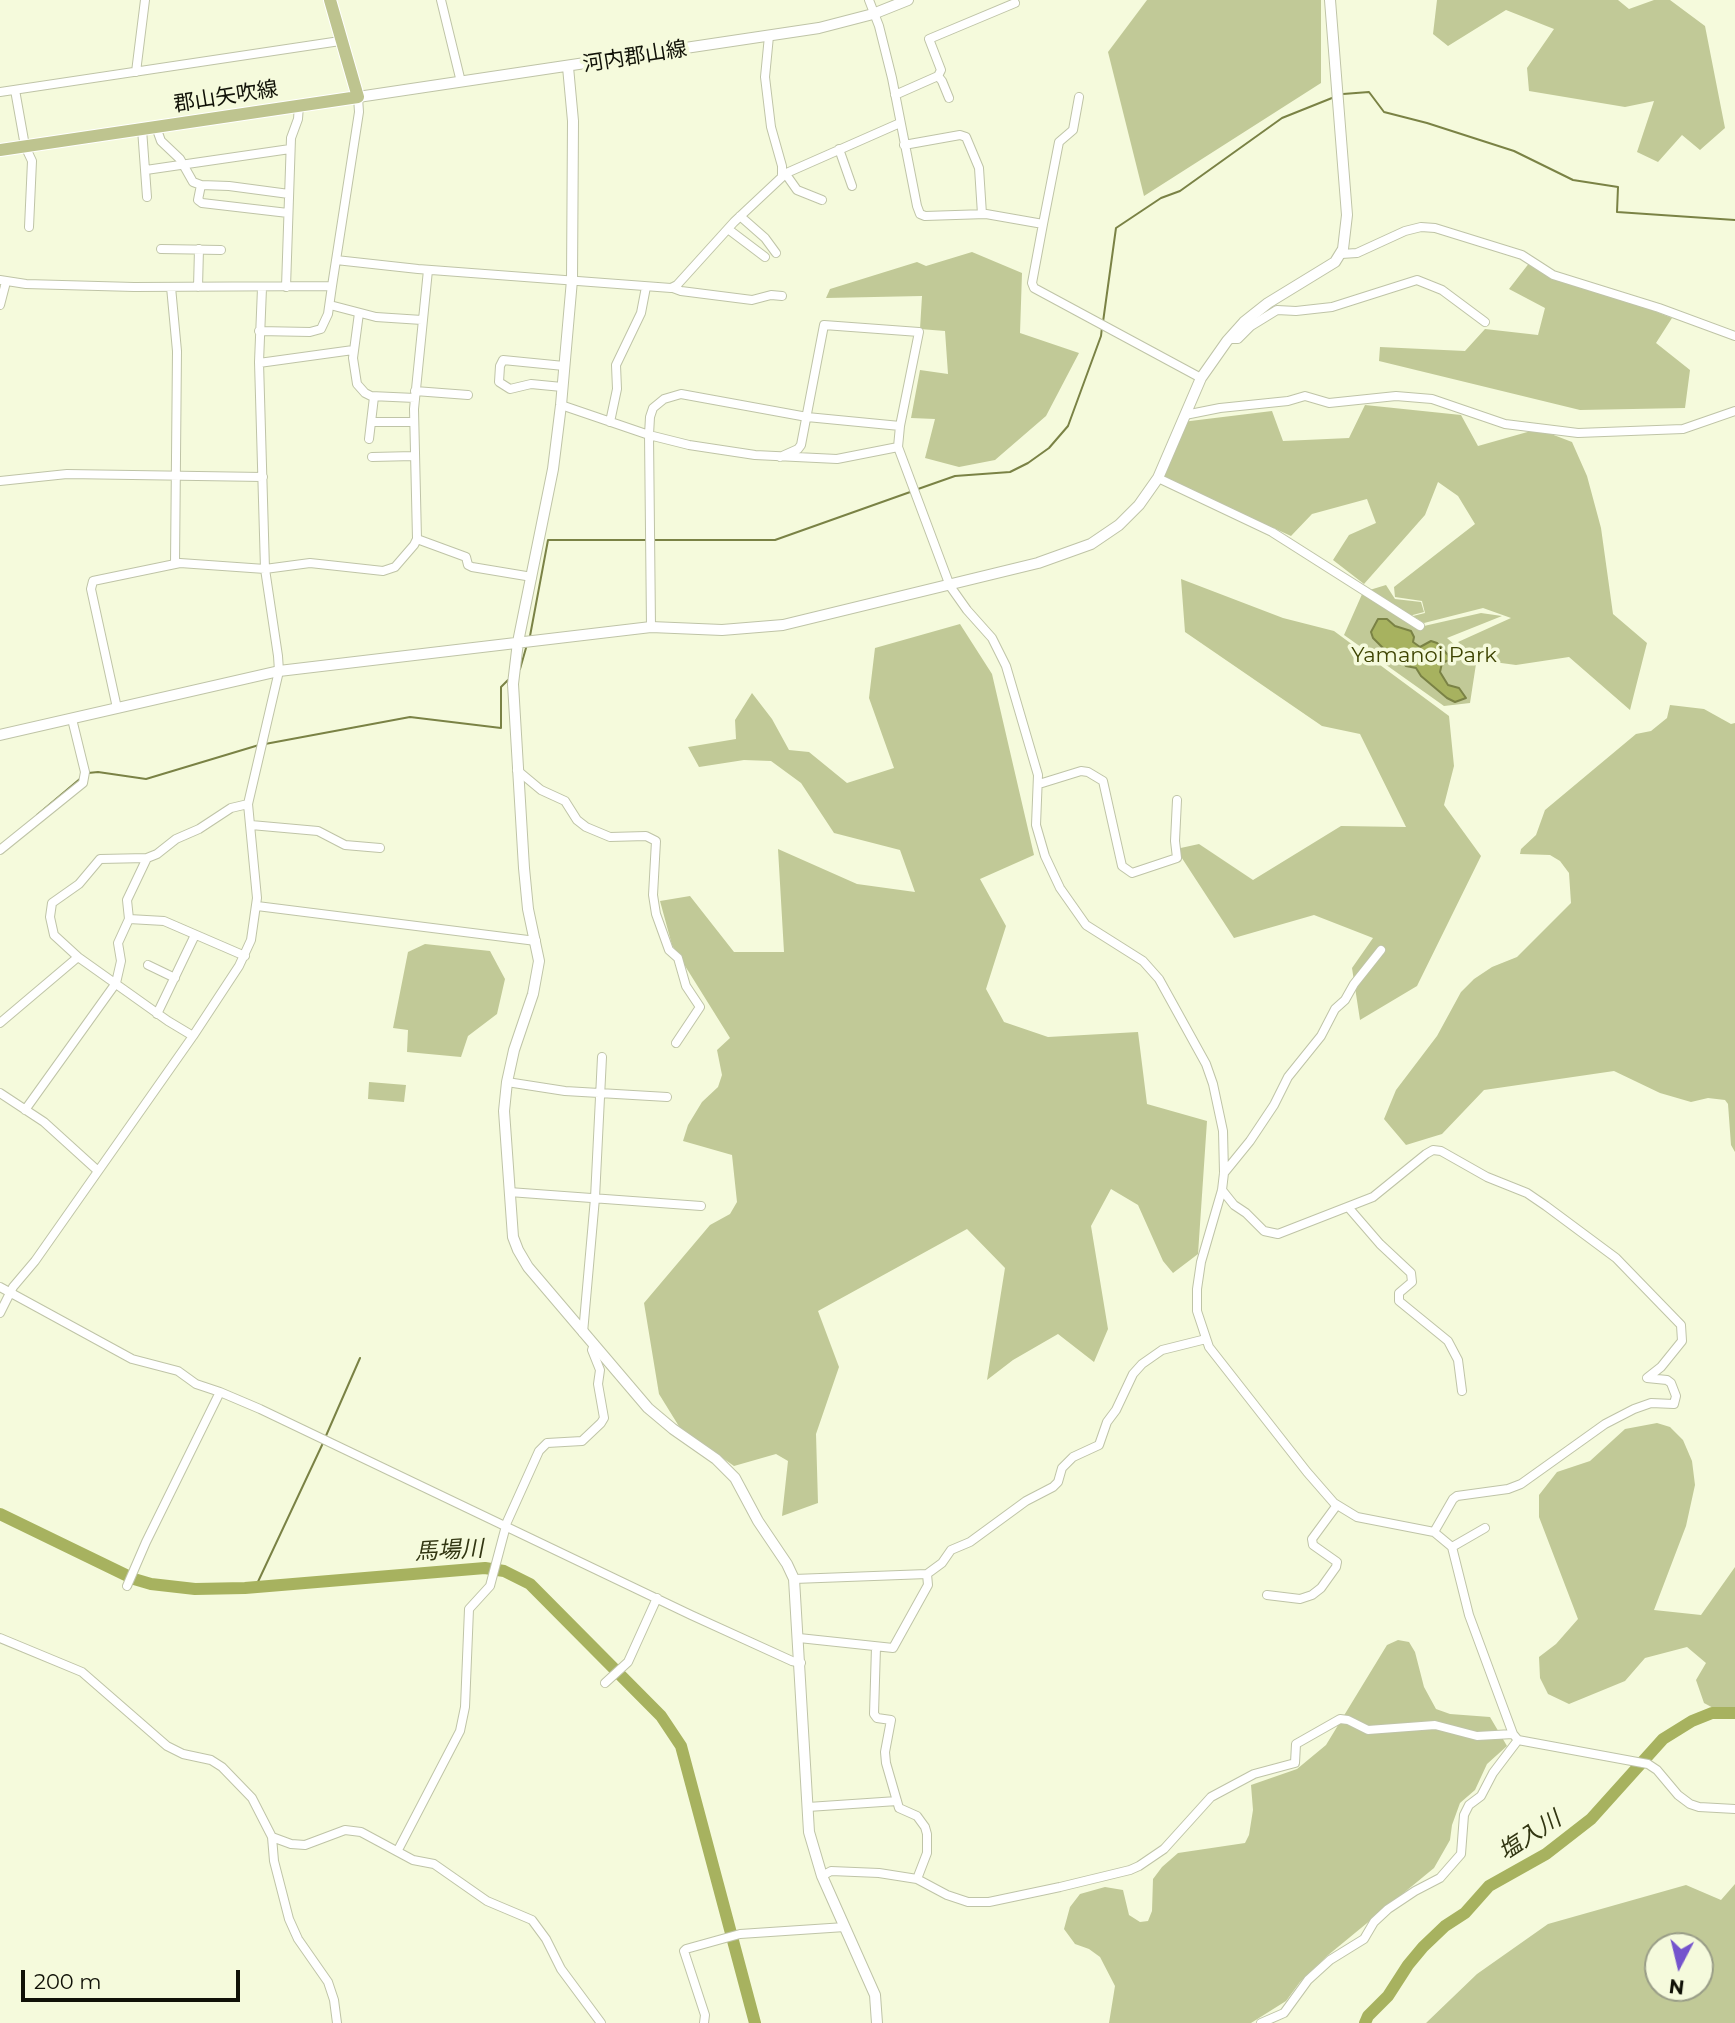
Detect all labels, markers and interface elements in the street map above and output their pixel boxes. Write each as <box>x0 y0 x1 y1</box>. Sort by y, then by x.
street label: 河内郡山線 <box>581 36 689 78</box>
street label: 郡山矢吹線 <box>172 76 280 118</box>
park label: Yamanoi Park <box>1351 643 1497 669</box>
water label: 馬場川 <box>414 1535 484 1567</box>
water label: 塩入川 <box>1494 1806 1566 1866</box>
north arrow <box>1644 1932 1714 2002</box>
scale bar <box>24 1956 243 2000</box>
text: 200 m <box>34 1969 101 1994</box>
text: N <box>1668 1974 1686 1999</box>

